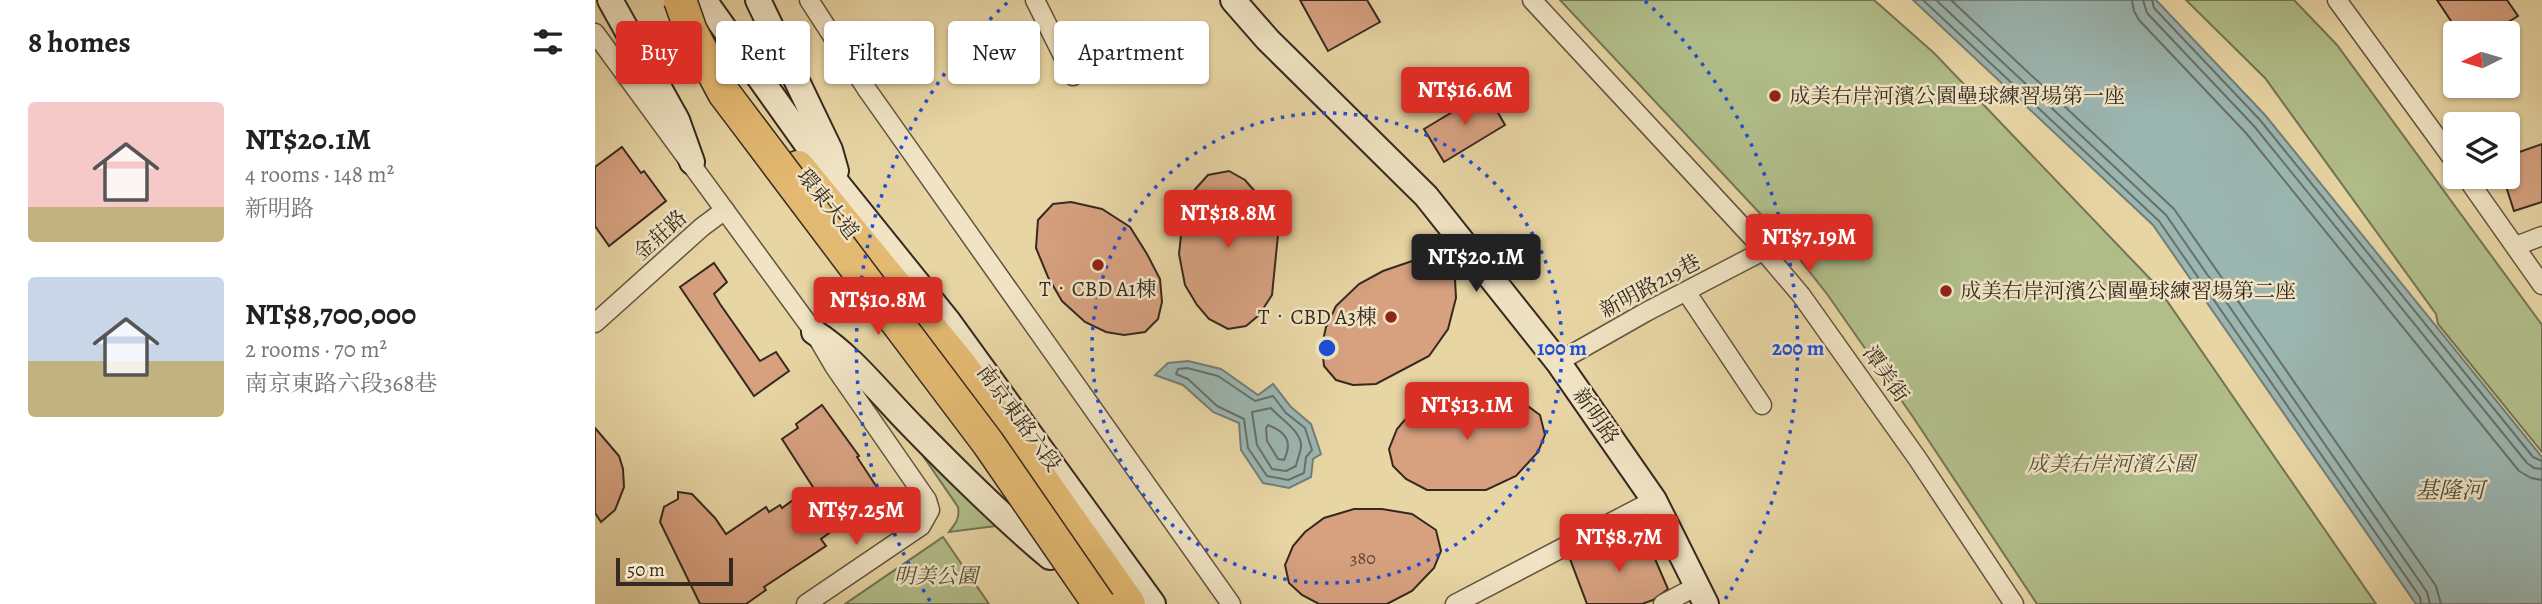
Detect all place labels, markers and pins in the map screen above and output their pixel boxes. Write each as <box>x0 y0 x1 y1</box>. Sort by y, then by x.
pin: NT$16.6M <box>1393 68 1537 127</box>
place label: 成美右岸河濱公園壘球練習場第一座 <box>1789 82 2125 110</box>
marker: 成美右岸河濱公園壘球練習場第一座 <box>1767 88 1783 104</box>
pin: NT$18.8M <box>1156 190 1300 250</box>
pin: NT$7.19M <box>1737 215 1881 274</box>
pin: NT$20.1M <box>1404 234 1548 294</box>
marker: T．CBD A1棟 <box>1090 257 1106 273</box>
place label: T．CBD A1棟 <box>1039 275 1157 303</box>
place label: 成美右岸河濱公園壘球練習場第二座 <box>1960 277 2296 305</box>
pin: NT$10.8M <box>806 278 950 337</box>
marker: 成美右岸河濱公園壘球練習場第二座 <box>1938 283 1954 299</box>
place label: T．CBD A3棟 <box>1258 303 1377 331</box>
marker: T．CBD A3棟 <box>1383 309 1399 325</box>
centre of rings <box>1315 336 1339 360</box>
pin: NT$13.1M <box>1395 382 1539 442</box>
pin: NT$7.25M <box>784 488 928 547</box>
pin: NT$8.7M <box>1554 514 1684 574</box>

